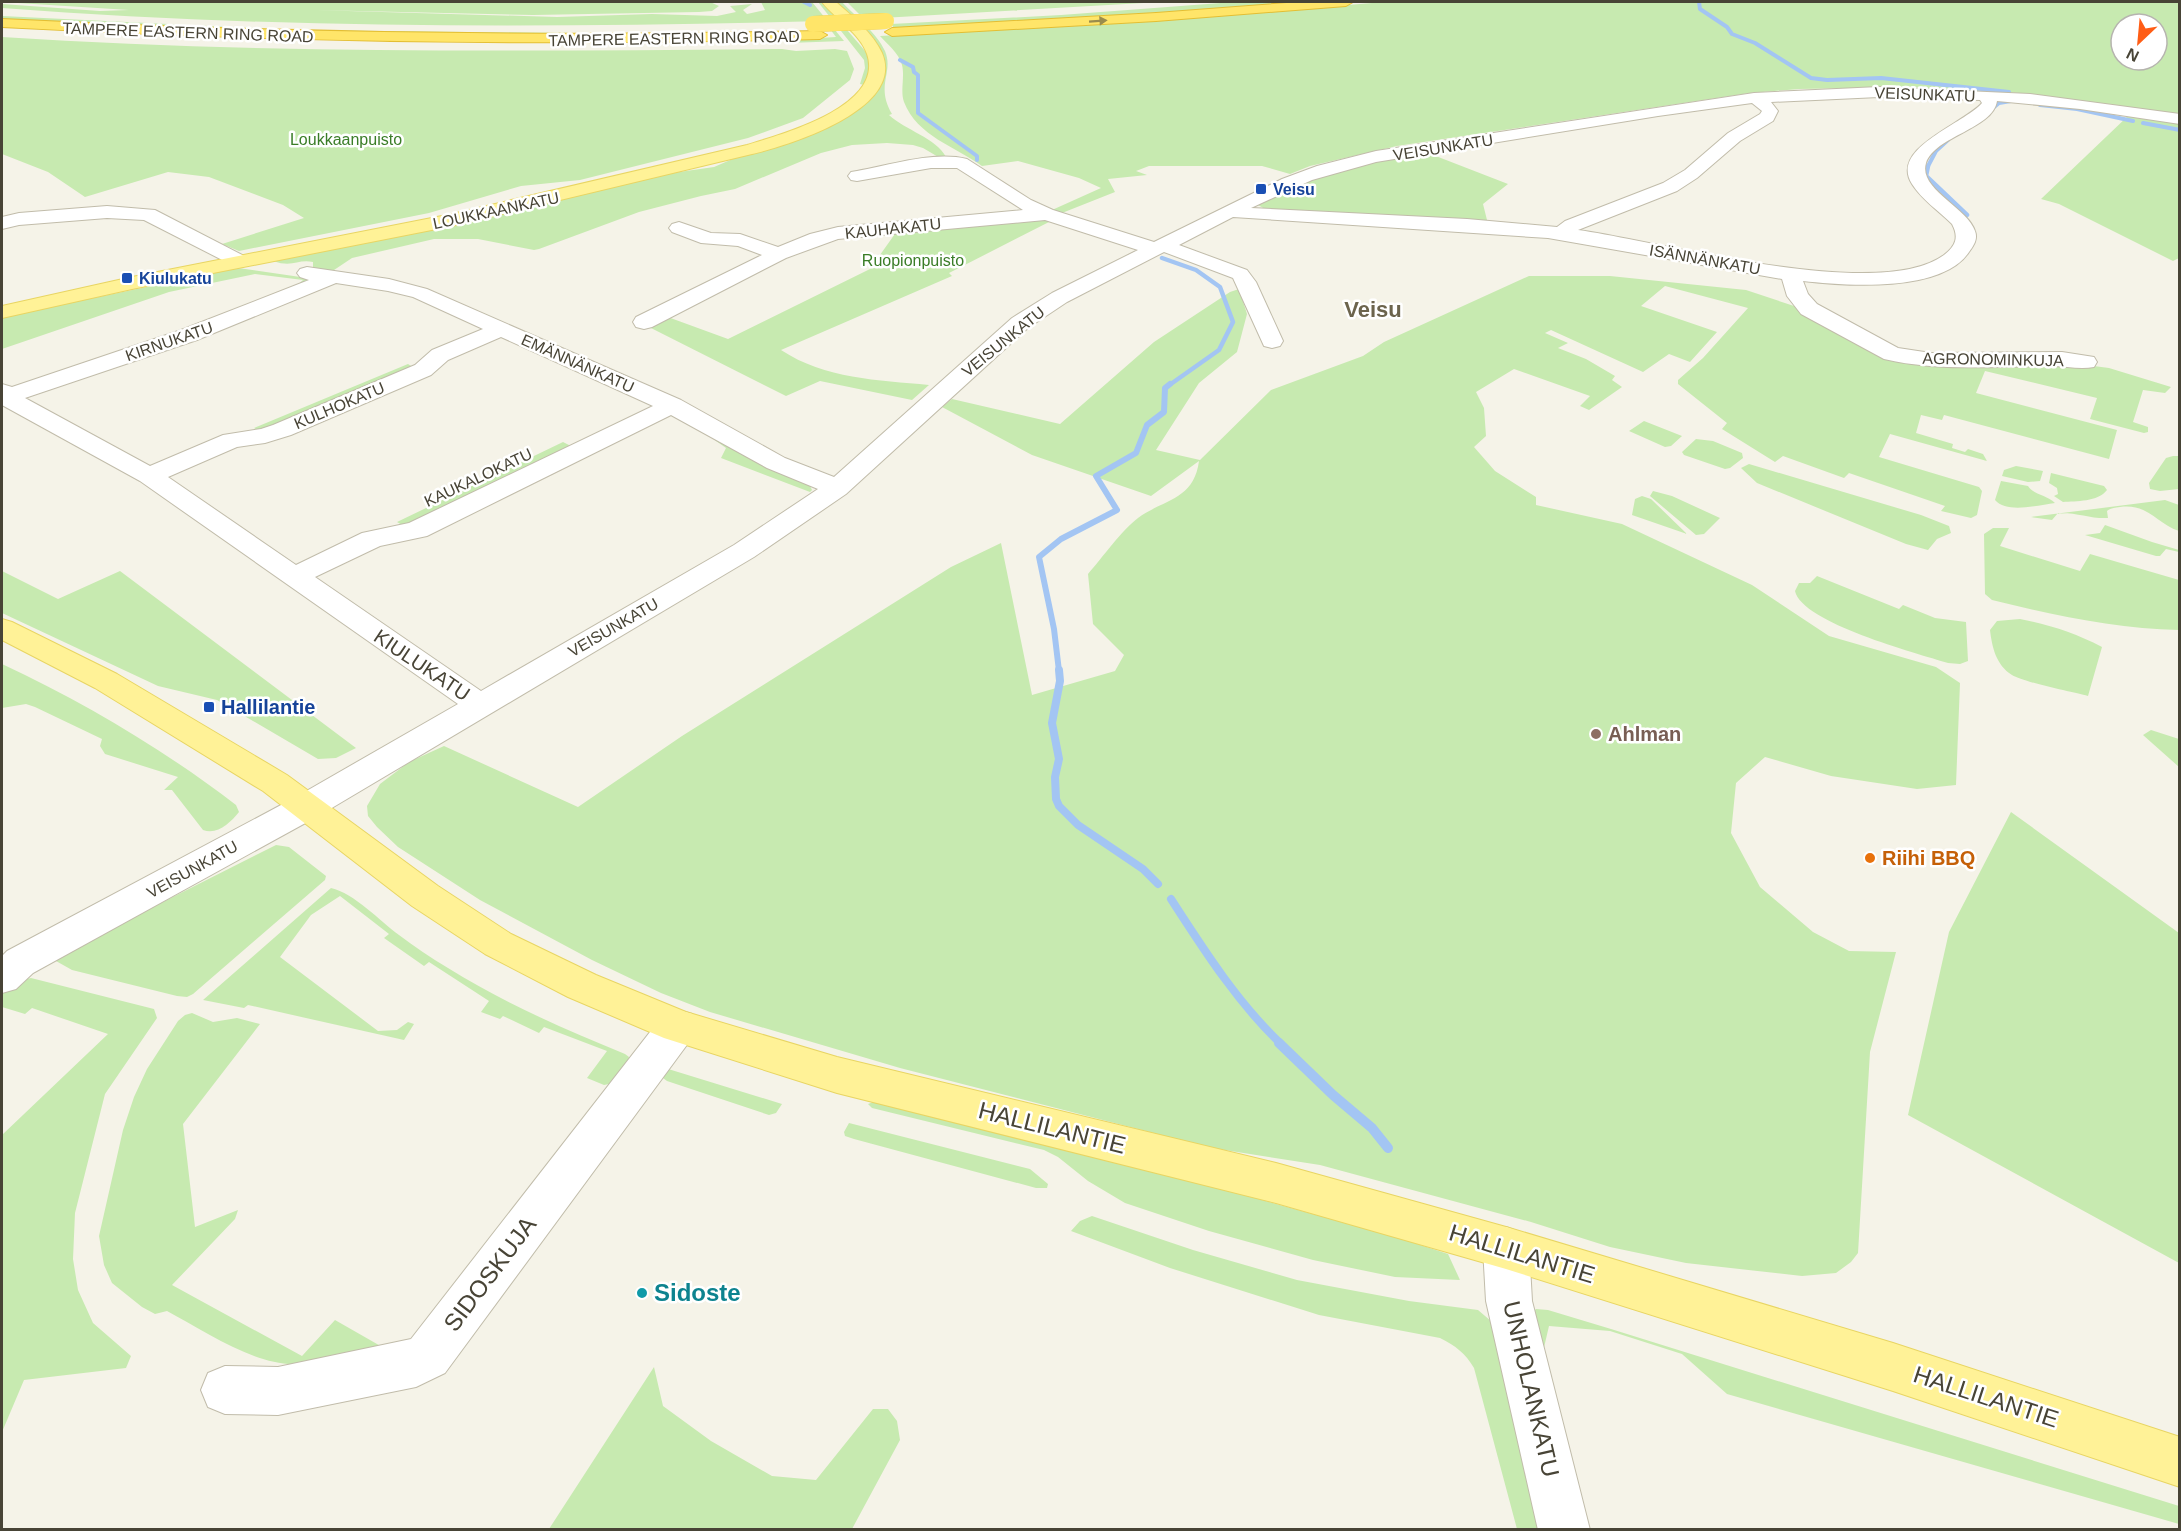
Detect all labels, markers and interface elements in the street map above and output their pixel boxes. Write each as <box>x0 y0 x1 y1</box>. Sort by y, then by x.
north arrow <box>2109 12 2169 72</box>
one-way arrow <box>1088 17 1107 26</box>
street label: TAMPERE EASTERN RING ROAD <box>62 20 314 45</box>
street label: TAMPERE EASTERN RING ROAD <box>548 28 800 49</box>
text: N <box>2124 45 2142 65</box>
street label: VEISUNKATU <box>1874 84 1976 105</box>
park label: Loukkaanpuisto <box>290 131 402 148</box>
street label: VEISUNKATU <box>1392 131 1494 164</box>
place label: Veisu <box>1273 181 1315 198</box>
marker: Veisu <box>1254 182 1268 196</box>
street label: LOUKKAANKATU <box>431 189 561 232</box>
street label: KAUHAKATU <box>844 215 942 242</box>
street label: ISÄNNÄNKATU <box>1648 241 1762 278</box>
park label: Ruopionpuisto <box>862 252 964 269</box>
place label: Kiulukatu <box>139 270 212 287</box>
marker: Kiulukatu <box>120 271 134 285</box>
district label: Veisu <box>1344 297 1402 322</box>
street label: VEISUNKATU <box>959 303 1048 380</box>
street label: KIRNUKATU <box>123 319 215 364</box>
street label: EMÄNNÄNKATU <box>519 331 637 396</box>
street label: AGRONOMINKUJA <box>1922 350 2064 369</box>
street label: KULHOKATU <box>291 379 387 432</box>
street label: KAUKALOKATU <box>422 445 535 510</box>
street label: VEISUNKATU <box>565 595 661 660</box>
street label: KIULUKATU <box>370 625 474 705</box>
place label: Hallilantie <box>221 696 315 718</box>
marker: Hallilantie <box>202 700 216 714</box>
place label: Ahlman <box>1608 723 1681 745</box>
marker: Ahlman <box>1589 727 1603 741</box>
street label: VEISUNKATU <box>144 838 241 901</box>
place label: Riihi BBQ <box>1882 847 1975 869</box>
marker: Riihi BBQ <box>1863 851 1877 865</box>
street label: HALLILANTIE <box>976 1096 1129 1159</box>
street label: SIDOSKUJA <box>438 1211 541 1336</box>
street label: HALLILANTIE <box>1446 1219 1598 1288</box>
place label: Sidoste <box>654 1279 741 1306</box>
marker: Sidoste <box>635 1286 649 1300</box>
street label: UNHOLANKATU <box>1498 1298 1565 1479</box>
street label: HALLILANTIE <box>1910 1360 2062 1433</box>

